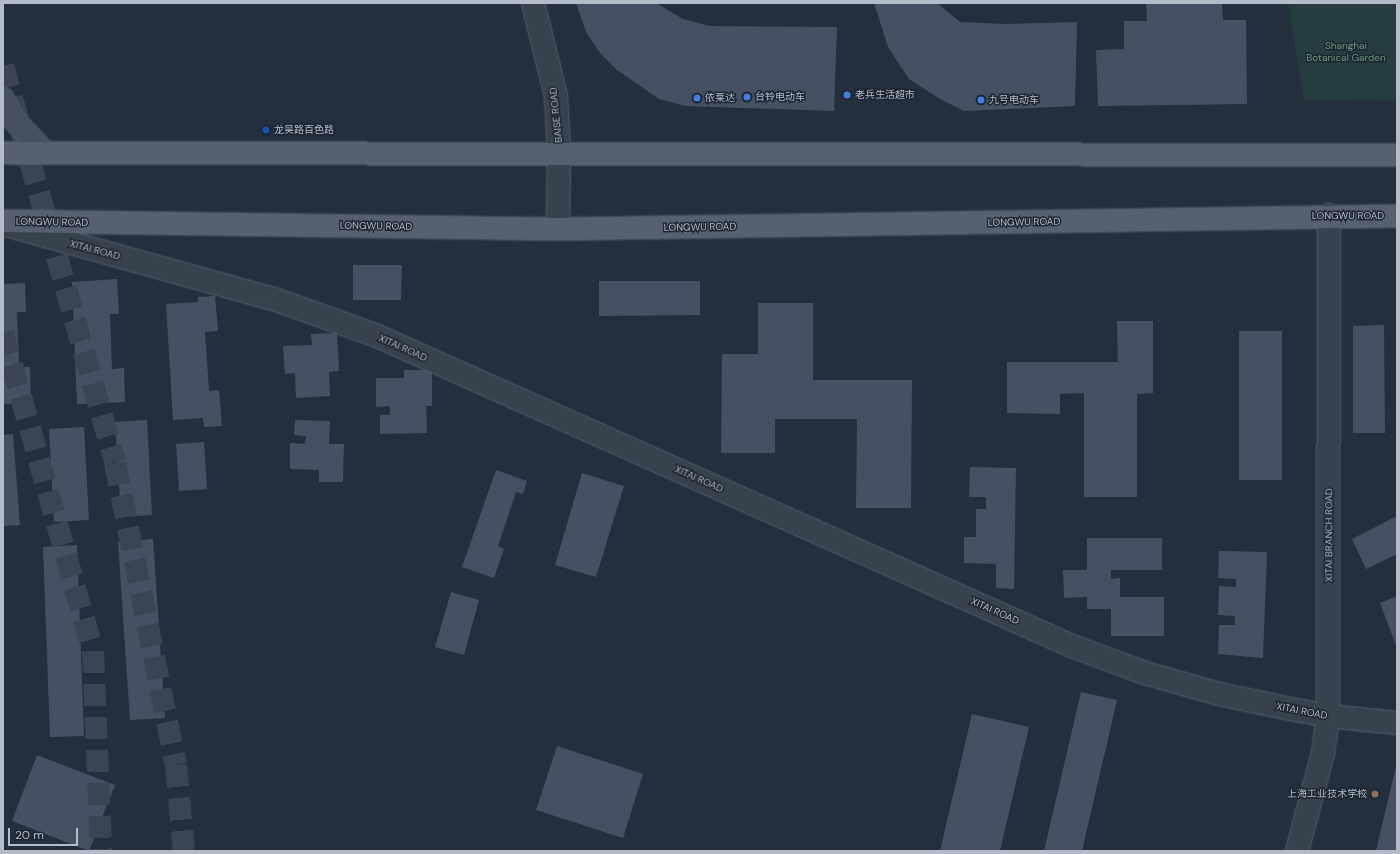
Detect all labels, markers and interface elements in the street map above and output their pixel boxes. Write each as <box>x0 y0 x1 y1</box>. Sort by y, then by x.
park label: Shanghai Botanical Garden <box>1306 39 1386 62</box>
street label: BAISE ROAD <box>547 87 565 143</box>
place label: 老兵生活超市 <box>855 89 915 101</box>
marker: 老兵生活超市 <box>842 90 852 100</box>
place label: 台铃电动车 <box>755 91 805 103</box>
place label: 依莱达 <box>705 92 735 104</box>
marker: 台铃电动车 <box>742 92 752 102</box>
marker: 依莱达 <box>692 93 702 103</box>
place label: 九号电动车 <box>989 94 1039 106</box>
marker: 九号电动车 <box>976 95 986 105</box>
place label: 龙吴路百色路 <box>274 124 334 136</box>
marker: 龙吴路百色路 <box>261 125 271 135</box>
street label: LONGWU ROAD <box>1312 210 1384 222</box>
street label: LONGWU ROAD <box>16 215 88 229</box>
street label: LONGWU ROAD <box>988 215 1060 229</box>
street label: LONGWU ROAD <box>340 219 412 233</box>
street label: LONGWU ROAD <box>664 220 736 234</box>
street label: XITAI ROAD <box>69 238 121 262</box>
street label: XITAI ROAD <box>377 332 429 364</box>
street label: XITAI ROAD <box>673 463 725 495</box>
street label: XITAI BRANCH ROAD <box>1323 488 1335 582</box>
street label: XITAI ROAD <box>969 595 1021 627</box>
street label: XITAI ROAD <box>1276 700 1328 722</box>
place label: 上海工业技术学校 <box>1287 788 1367 800</box>
marker: 上海工业技术学校 <box>1370 789 1380 799</box>
scale bar <box>10 820 80 846</box>
text: 20 m <box>15 827 44 843</box>

